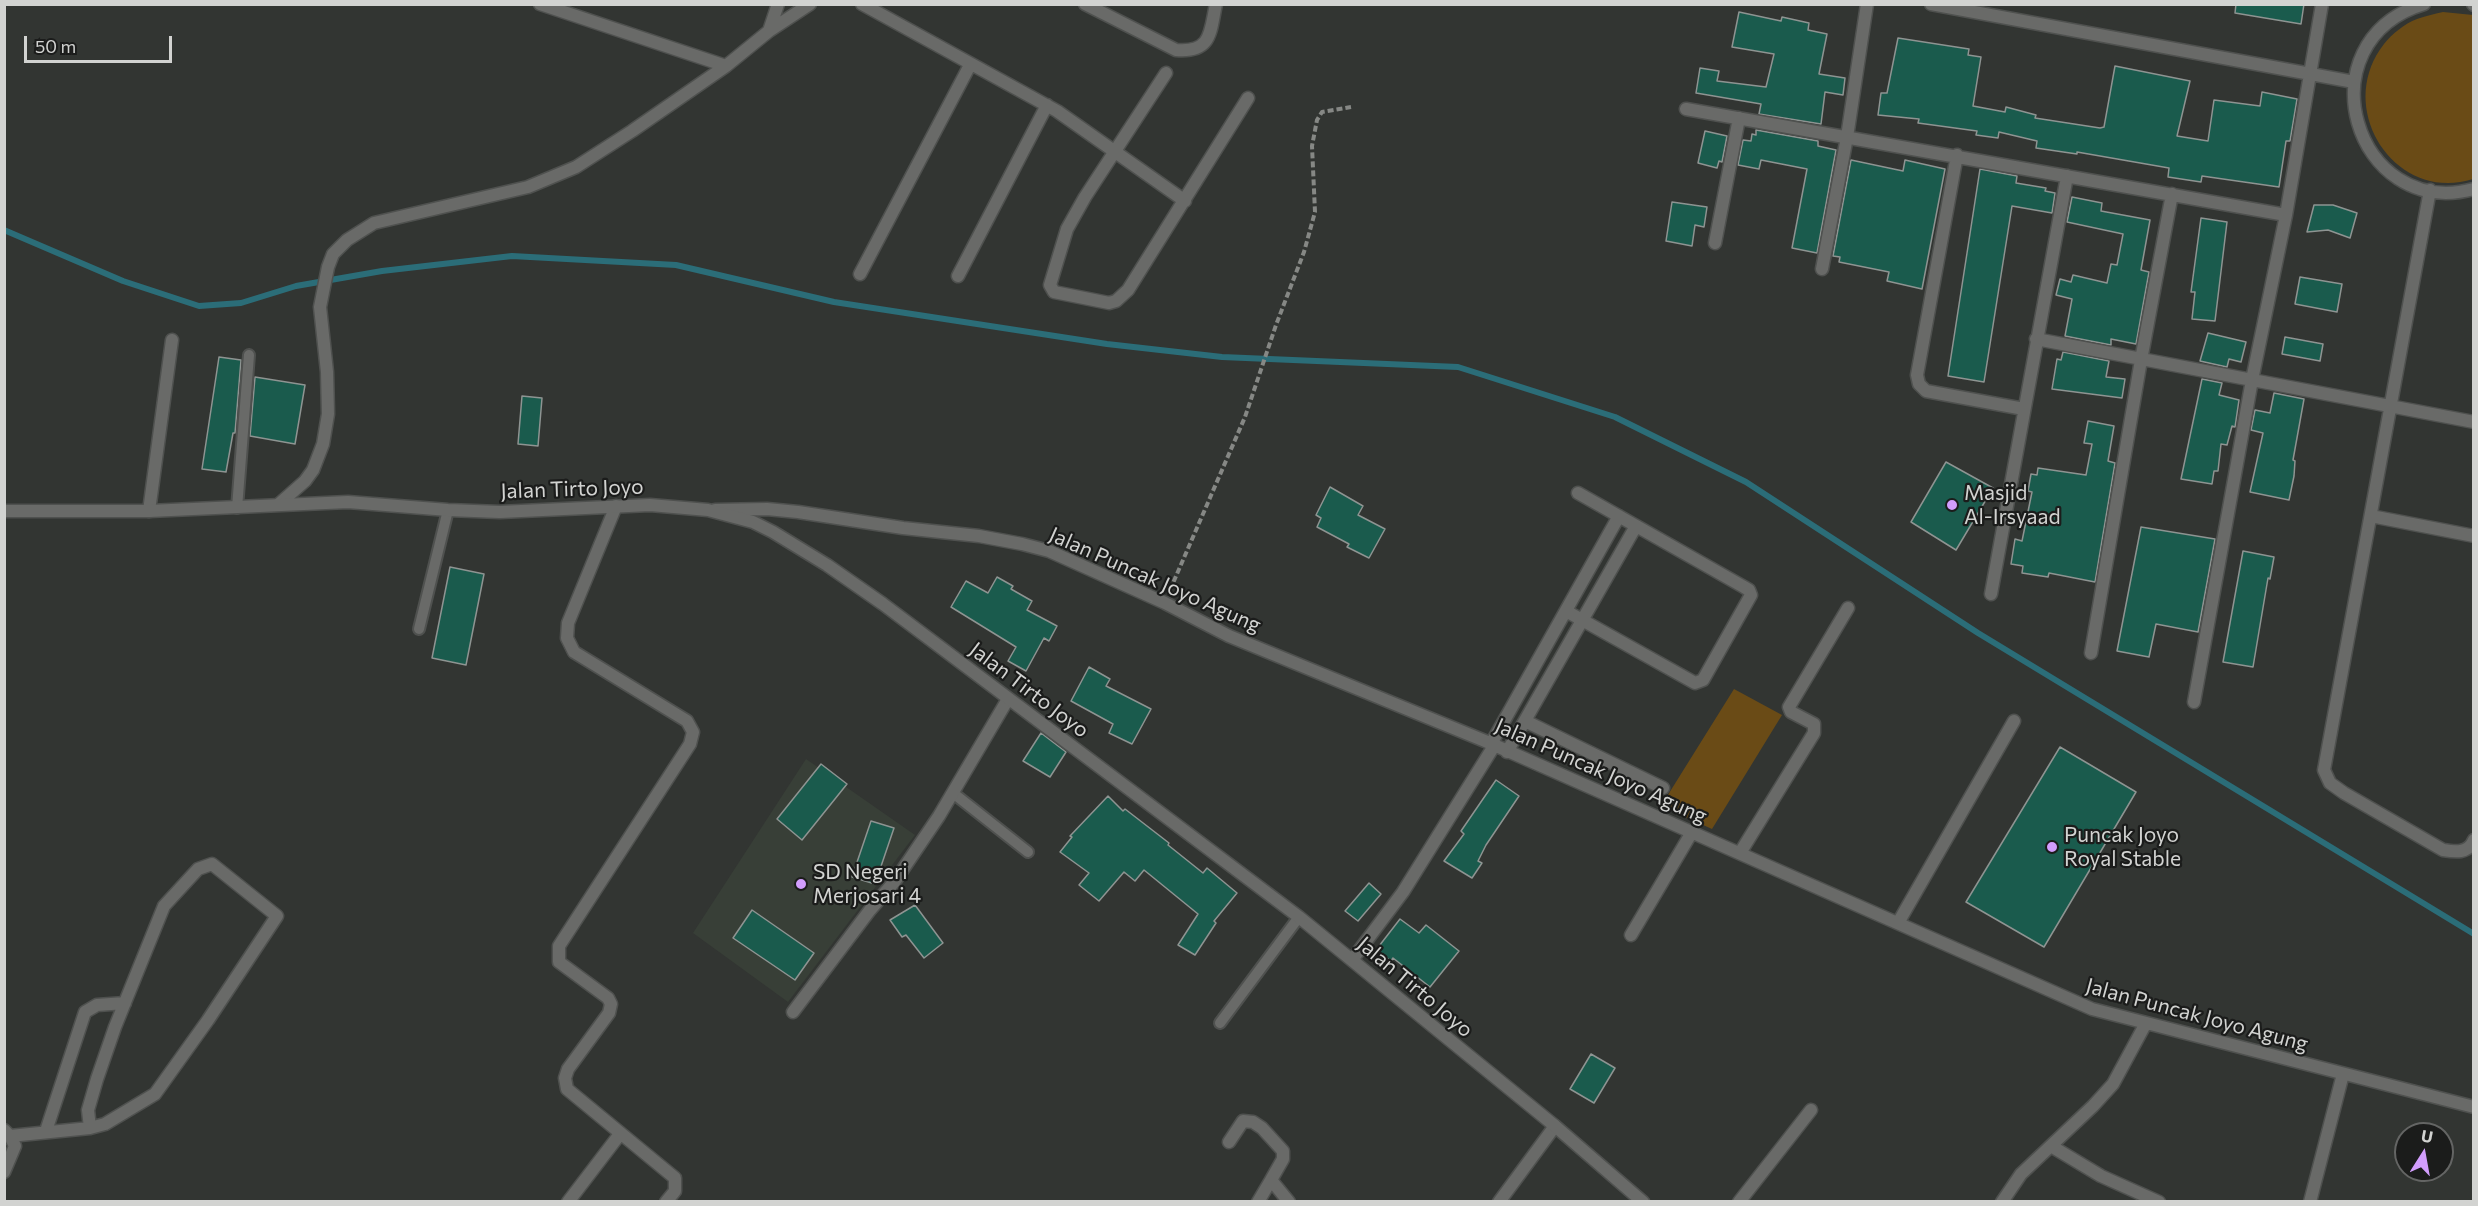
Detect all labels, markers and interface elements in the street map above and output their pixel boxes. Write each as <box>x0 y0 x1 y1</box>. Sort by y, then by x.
scale bar <box>27 24 176 62</box>
text: 50 m <box>35 35 76 57</box>
street label: Jalan Tirto Joyo <box>500 474 644 504</box>
place label: Masjid Al-Irsyaad <box>1964 480 2061 530</box>
marker: Masjid Al-Irsyaad <box>1945 498 1959 512</box>
street label: Jalan Puncak Joyo Agung <box>1045 522 1265 638</box>
street label: Jalan Tirto Joyo <box>964 637 1094 743</box>
street label: Jalan Puncak Joyo Agung <box>1491 713 1711 829</box>
place label: Puncak Joyo Royal Stable <box>2064 822 2181 872</box>
marker: Puncak Joyo Royal Stable <box>2045 840 2059 854</box>
place label: SD Negeri Merjosari 4 <box>813 859 921 909</box>
marker: SD Negeri Merjosari 4 <box>794 877 808 891</box>
street label: Jalan Tirto Joyo <box>1352 931 1478 1043</box>
street label: Jalan Puncak Joyo Agung <box>2083 973 2311 1057</box>
north arrow <box>2394 1122 2454 1182</box>
text: U <box>2420 1125 2435 1146</box>

